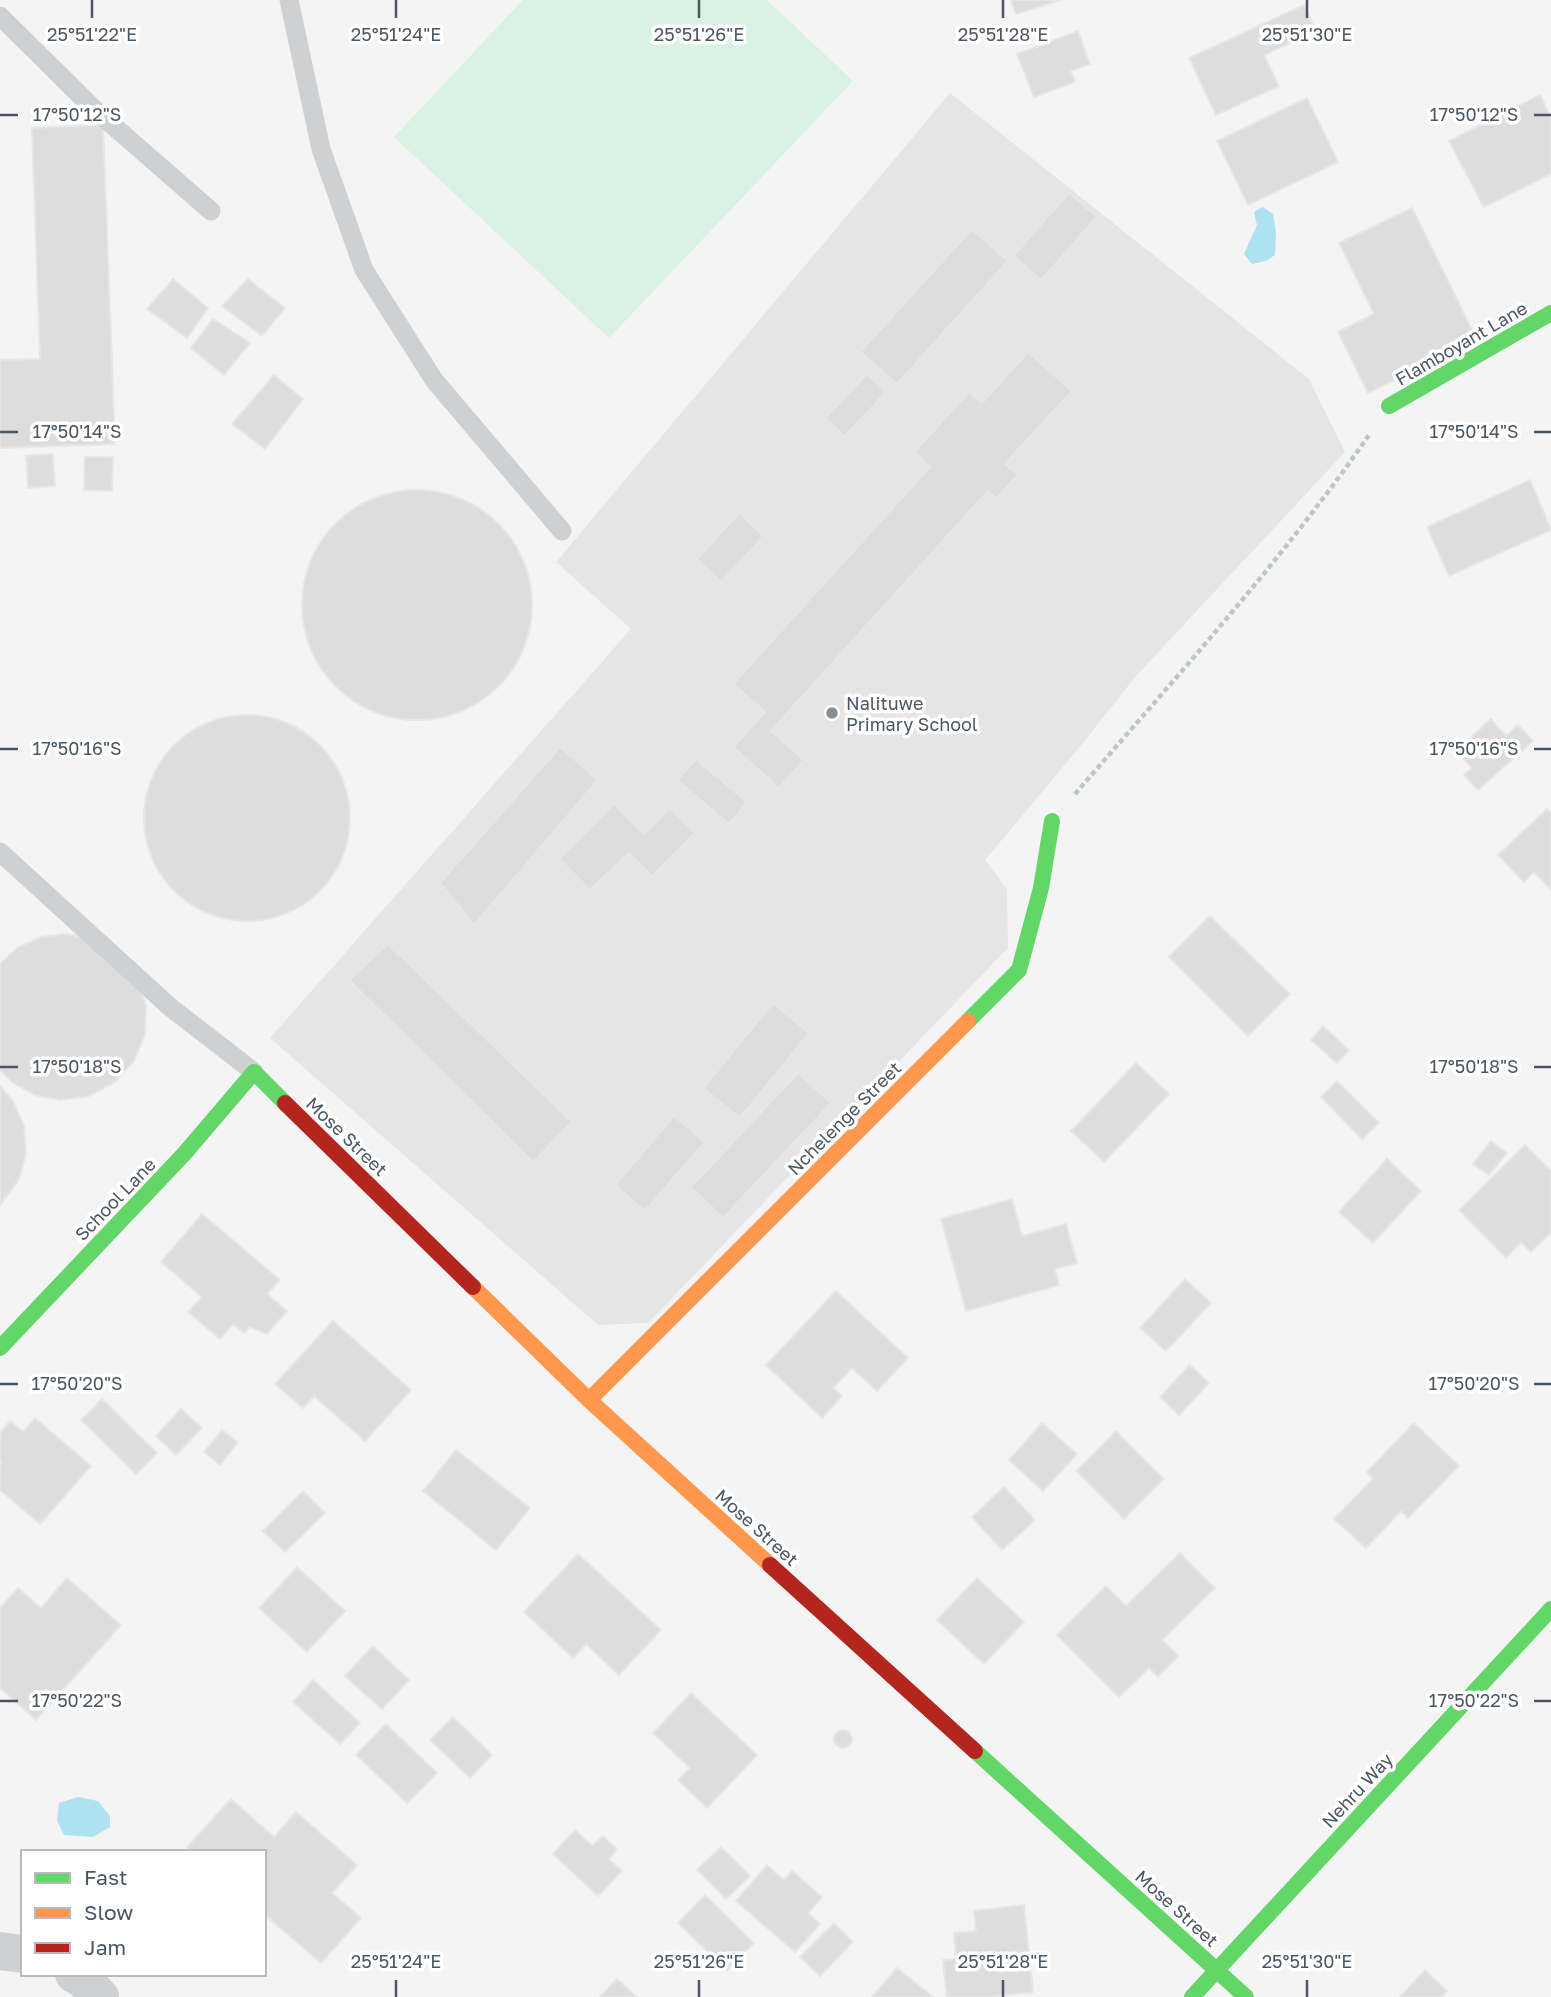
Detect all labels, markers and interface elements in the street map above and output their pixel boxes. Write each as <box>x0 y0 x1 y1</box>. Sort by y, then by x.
text: 25°51'22"E <box>47 23 137 45</box>
text: 25°51'24"E <box>351 23 441 45</box>
text: 25°51'26"E <box>654 23 744 45</box>
text: 25°51'28"E <box>958 23 1048 45</box>
text: 25°51'30"E <box>1262 23 1352 45</box>
text: 17°50'12"S <box>33 103 121 125</box>
text: 17°50'12"S <box>1430 103 1518 125</box>
street label: Flamboyant Lane <box>1391 296 1531 390</box>
text: 17°50'14"S <box>32 420 122 442</box>
text: 17°50'14"S <box>1429 420 1519 442</box>
place label: Nalituwe Primary School <box>846 692 978 735</box>
marker: Nalituwe Primary School <box>824 705 840 721</box>
text: 17°50'16"S <box>32 737 122 759</box>
text: 17°50'16"S <box>1429 737 1519 759</box>
text: 17°50'18"S <box>32 1055 122 1077</box>
text: 17°50'18"S <box>1429 1055 1519 1077</box>
street label: Nchelenge Street <box>783 1057 905 1179</box>
street label: Mose Street <box>302 1092 392 1180</box>
street label: School Lane <box>70 1153 160 1245</box>
text: 17°50'20"S <box>32 1372 123 1394</box>
text: 17°50'20"S <box>1429 1372 1520 1394</box>
street label: Mose Street <box>711 1484 803 1570</box>
text: 17°50'22"S <box>32 1689 122 1711</box>
text: 17°50'22"S <box>1429 1689 1519 1711</box>
street label: Nehru Way <box>1317 1748 1397 1832</box>
legend <box>21 1850 266 1976</box>
text: Fast <box>84 1864 127 1890</box>
street label: Mose Street <box>1131 1865 1223 1951</box>
text: Slow <box>84 1899 133 1925</box>
text: Jam <box>84 1934 126 1960</box>
text: 25°51'24"E <box>351 1950 441 1972</box>
text: 25°51'26"E <box>654 1950 744 1972</box>
text: 25°51'28"E <box>958 1950 1048 1972</box>
text: 25°51'30"E <box>1262 1950 1352 1972</box>

